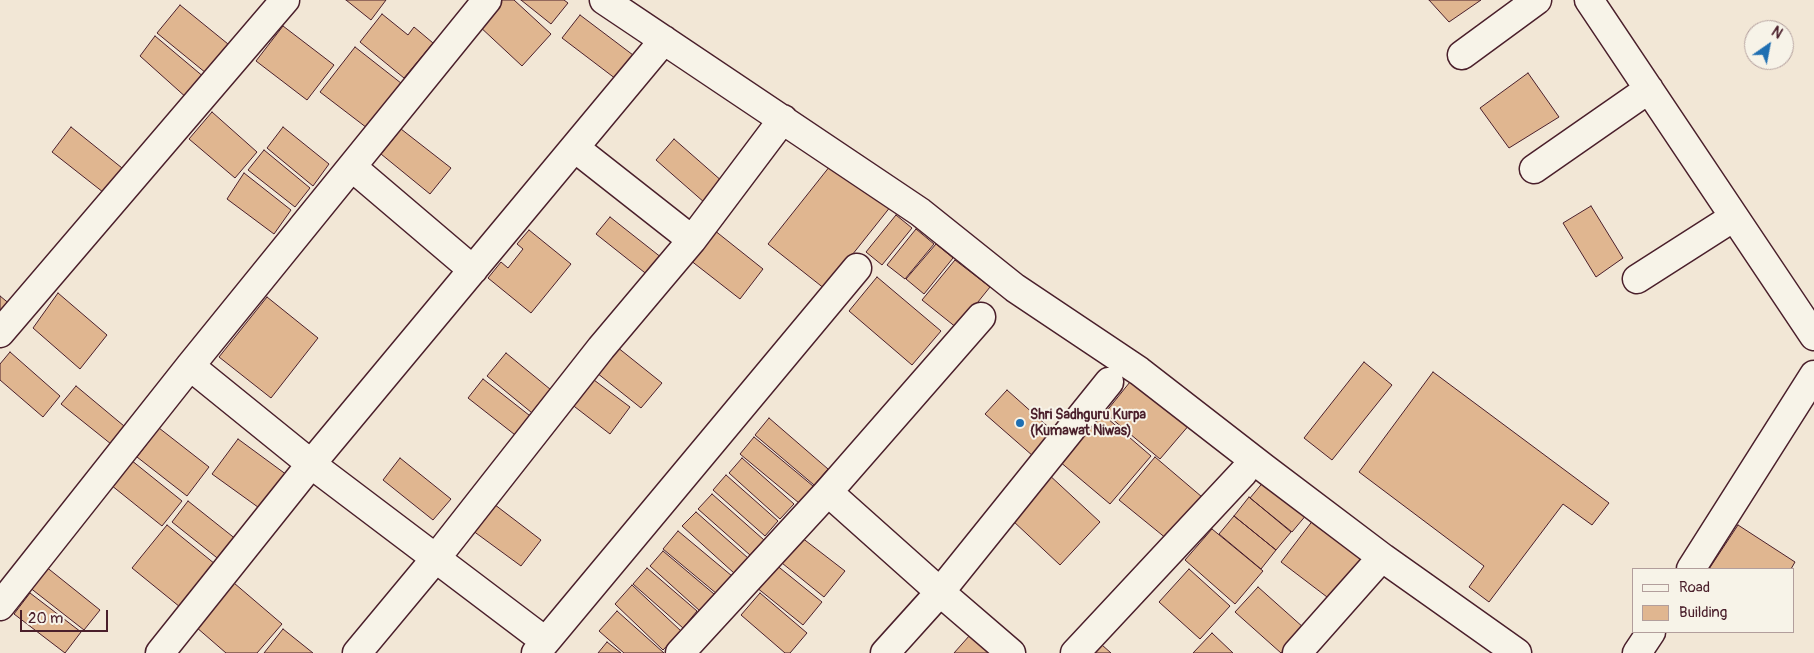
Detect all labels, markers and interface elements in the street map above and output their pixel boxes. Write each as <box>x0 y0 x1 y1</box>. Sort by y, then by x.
north arrow <box>1744 20 1794 70</box>
text: N <box>1768 23 1785 43</box>
place label: Shri Sadhguru Kurpa (Kumawat Niwas) <box>1030 407 1146 440</box>
marker: Shri Sadhguru Kurpa (Kumawat Niwas) <box>1014 417 1026 429</box>
legend <box>1632 568 1794 633</box>
text: Road <box>1679 578 1710 597</box>
scale bar <box>22 600 110 632</box>
text: Building <box>1679 603 1727 622</box>
text: 20 m <box>28 609 63 628</box>

